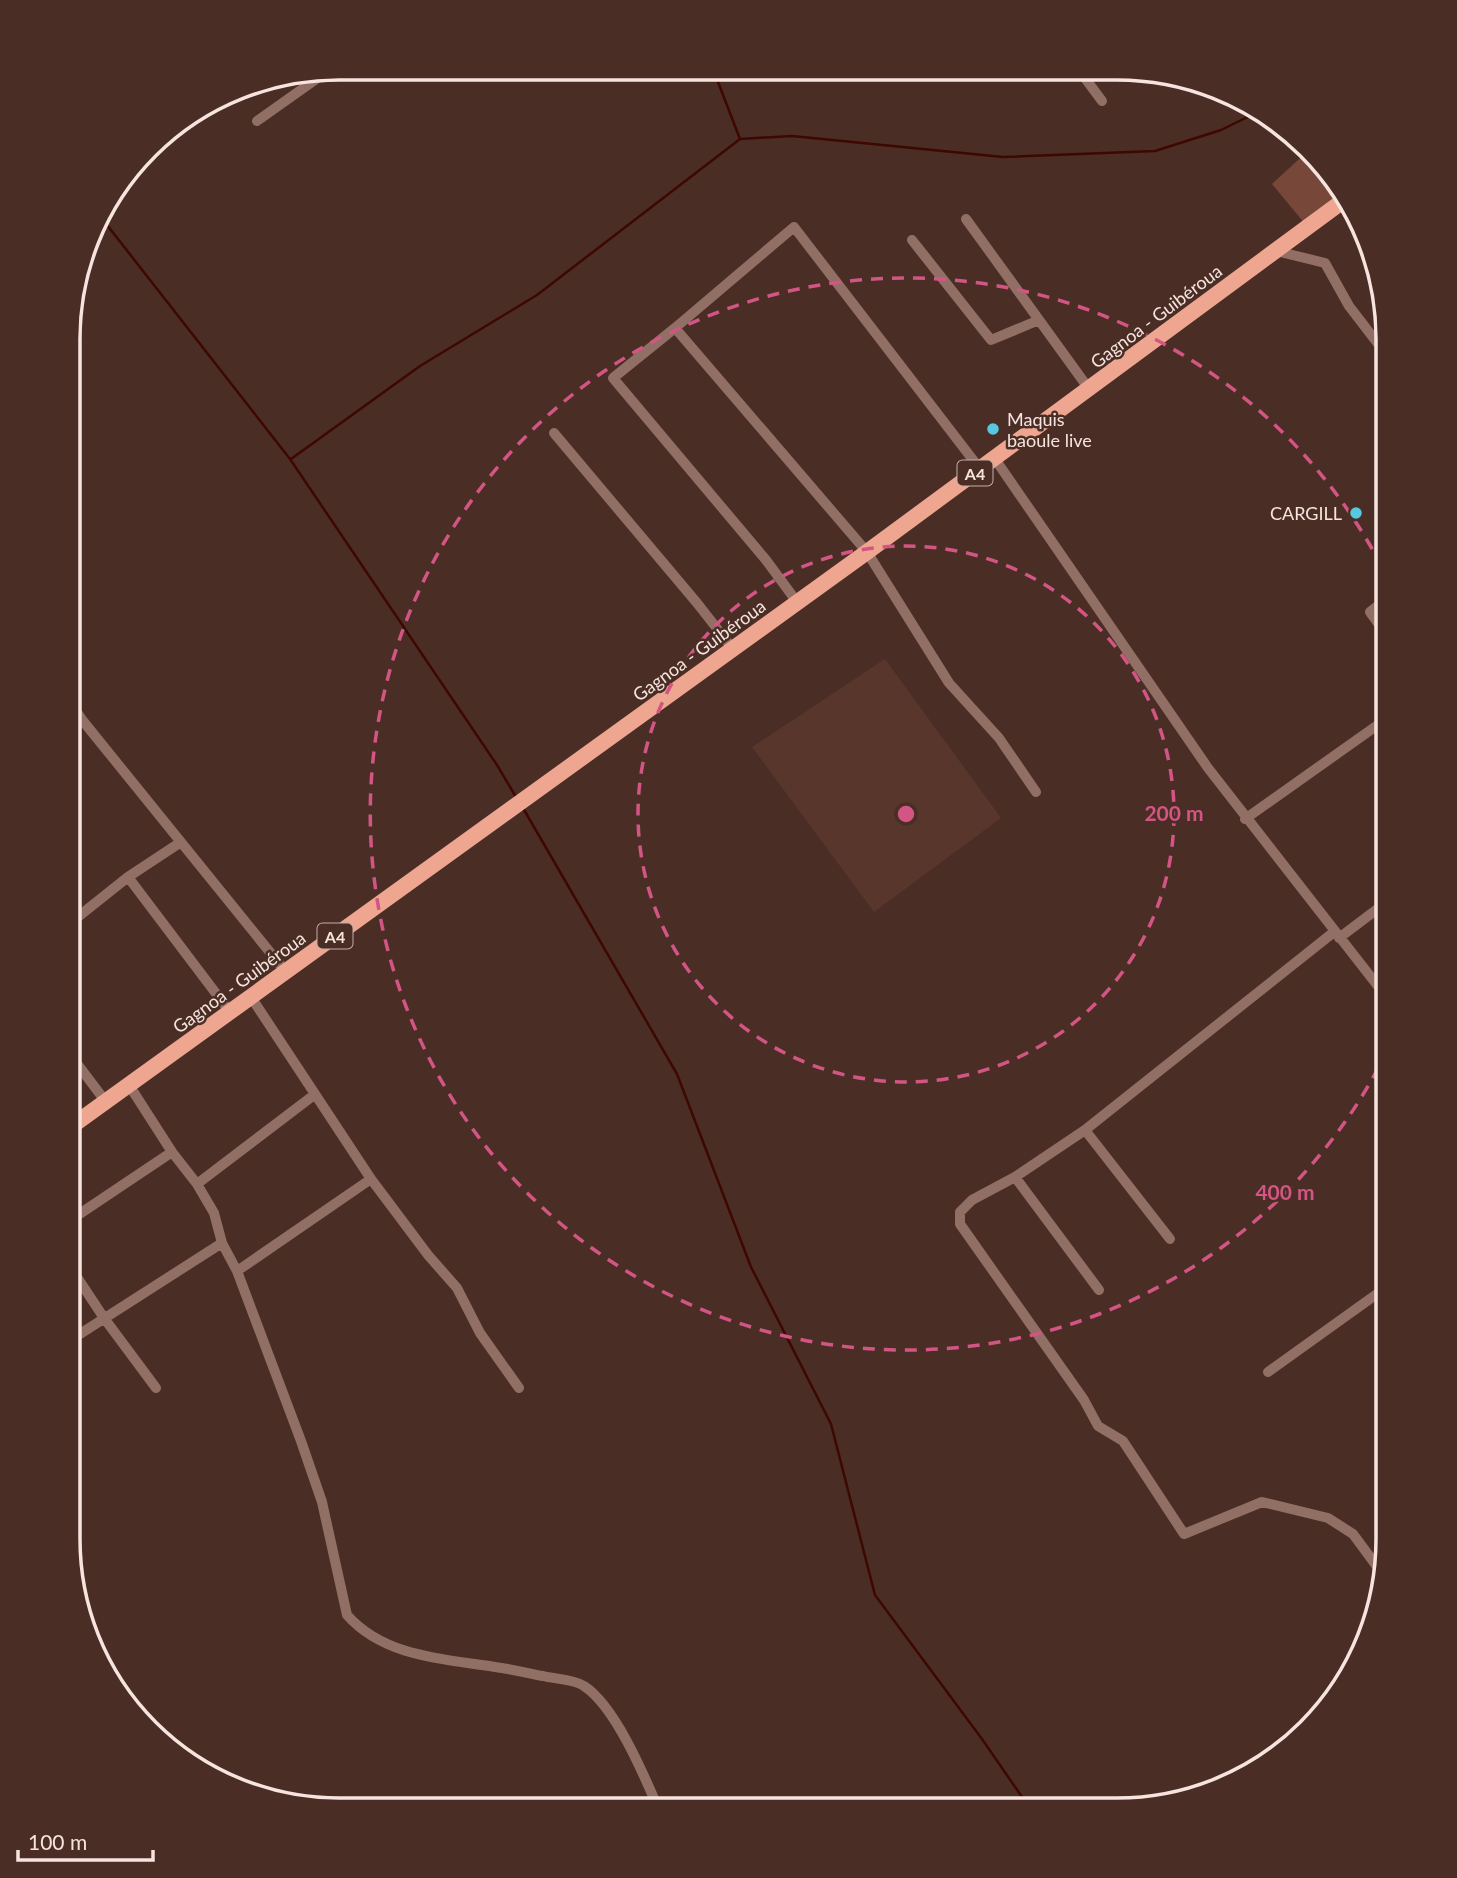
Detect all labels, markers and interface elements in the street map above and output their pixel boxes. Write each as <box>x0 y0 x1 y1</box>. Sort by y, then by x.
street label: Gagnoa - Guibéroua <box>1086 259 1226 373</box>
place label: Maquis baoule live <box>1007 408 1092 451</box>
marker: Maquis baoule live <box>985 421 1001 437</box>
road number: A4 <box>958 460 992 486</box>
place label: CARGILL <box>1270 502 1342 524</box>
marker: CARGILL <box>1348 505 1364 521</box>
street label: Gagnoa - Guibéroua <box>628 594 770 706</box>
text: 200 m <box>1144 800 1204 825</box>
centre of rings <box>894 802 918 826</box>
road number: A4 <box>318 924 352 948</box>
street label: Gagnoa - Guibéroua <box>168 926 310 1038</box>
text: 400 m <box>1255 1179 1315 1204</box>
scale bar <box>18 1818 152 1862</box>
text: 100 m <box>28 1829 87 1854</box>

